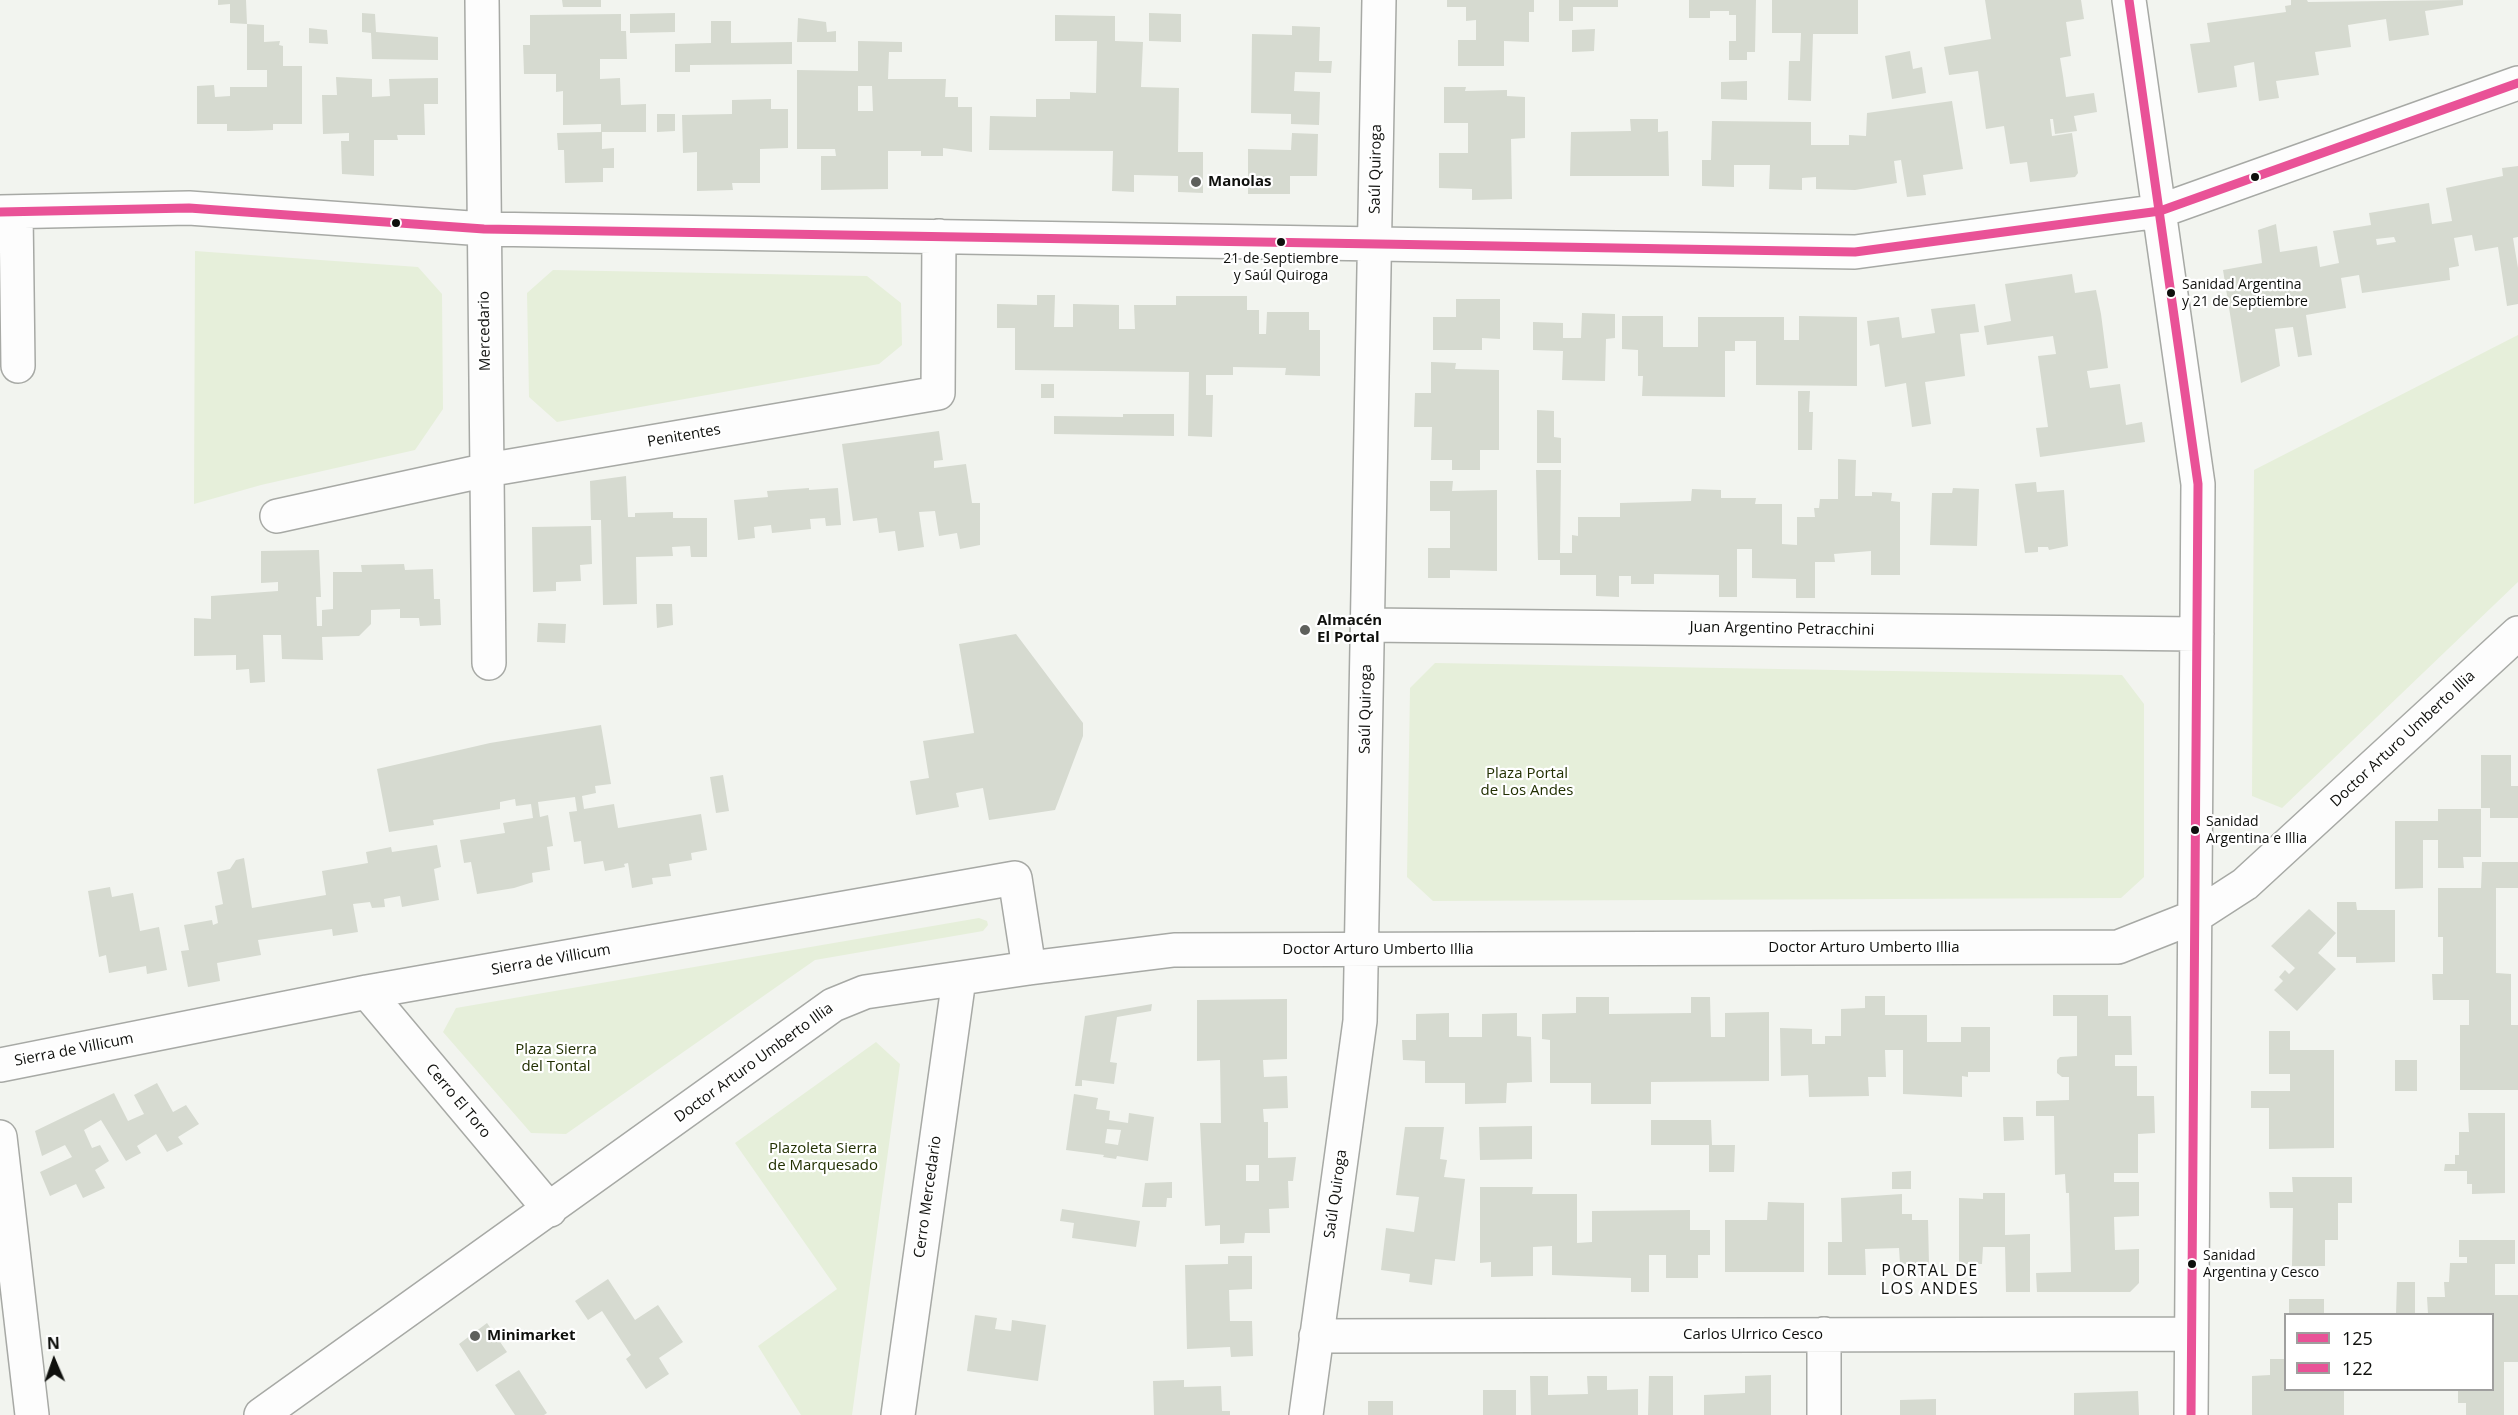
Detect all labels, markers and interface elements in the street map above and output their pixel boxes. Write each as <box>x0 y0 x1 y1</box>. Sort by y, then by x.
street label: Saúl Quiroga <box>1366 124 1386 214</box>
unlabelled marker <box>2249 171 2261 183</box>
place label: Manolas <box>1208 173 1271 191</box>
marker: Manolas <box>1189 175 1203 189</box>
unlabelled marker <box>390 217 402 229</box>
marker: 21 de Septiembre y Saúl Quiroga <box>1275 236 1287 248</box>
place label: 21 de Septiembre y Saúl Quiroga <box>1223 251 1339 284</box>
place label: Sanidad Argentina y 21 de Septiembre <box>2182 277 2308 310</box>
marker: Sanidad Argentina y 21 de Septiembre <box>2165 287 2177 299</box>
street label: Mercedario <box>475 291 495 371</box>
street label: Penitentes <box>646 421 722 451</box>
place label: Almacén El Portal <box>1317 612 1382 647</box>
street label: Juan Argentino Petracchini <box>1689 618 1875 640</box>
marker: Almacén El Portal <box>1298 623 1312 637</box>
street label: Saúl Quiroga <box>1356 664 1376 754</box>
street label: Doctor Arturo Umberto Illia <box>2327 667 2479 811</box>
park label: Plaza Portal de Los Andes <box>1481 765 1573 800</box>
place label: Sanidad Argentina e Illia <box>2206 814 2307 846</box>
marker: Sanidad Argentina e Illia <box>2189 824 2201 836</box>
street label: Doctor Arturo Umberto Illia <box>1768 939 1960 957</box>
street label: Sierra de Villicum <box>490 941 612 979</box>
street label: Doctor Arturo Umberto Illia <box>1282 941 1474 959</box>
street label: Doctor Arturo Umberto Illia <box>671 999 837 1127</box>
street label: Sierra de Villicum <box>13 1030 135 1070</box>
park label: Plaza Sierra del Tontal <box>515 1041 597 1076</box>
street label: Cerro El Toro <box>422 1060 494 1142</box>
street label: Cerro Mercedario <box>911 1135 945 1259</box>
park label: Plazoleta Sierra de Marquesado <box>768 1140 878 1175</box>
street label: Saúl Quiroga <box>1321 1148 1351 1240</box>
place label: Sanidad Argentina y Cesco <box>2203 1248 2319 1280</box>
marker: Sanidad Argentina y Cesco <box>2186 1258 2198 1270</box>
district label: PORTAL DE LOS ANDES <box>1881 1261 1979 1299</box>
legend <box>2284 1313 2494 1391</box>
street label: Carlos Ulrrico Cesco <box>1683 1326 1823 1344</box>
text: 125 <box>2342 1326 2373 1350</box>
place label: Minimarket <box>487 1327 575 1345</box>
marker: Minimarket <box>468 1329 482 1343</box>
north arrow <box>24 1331 84 1391</box>
text: N <box>46 1332 60 1354</box>
text: 122 <box>2342 1356 2373 1380</box>

